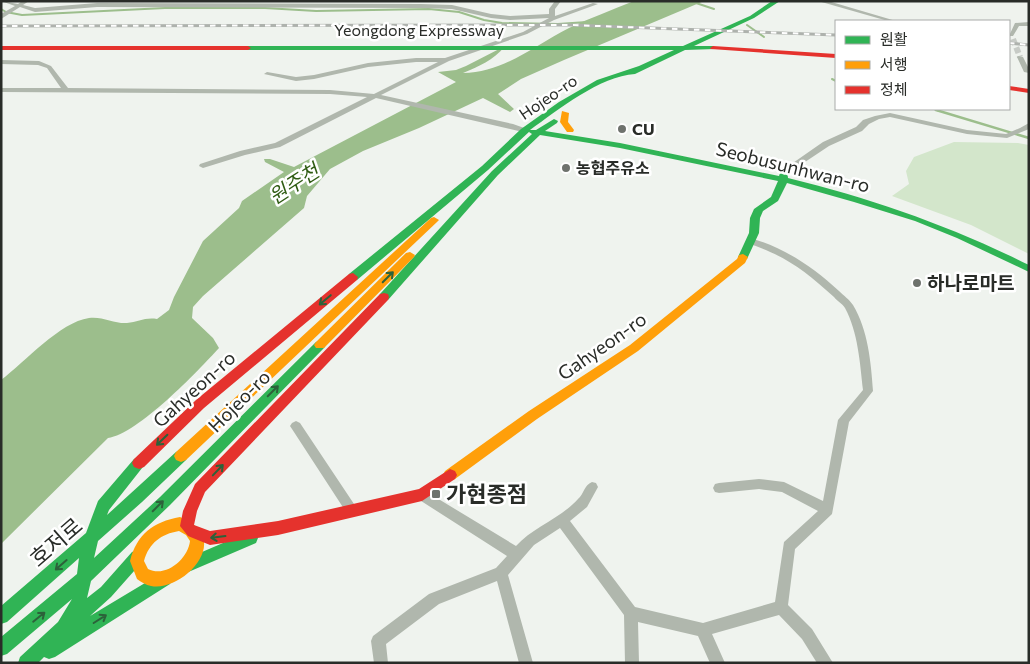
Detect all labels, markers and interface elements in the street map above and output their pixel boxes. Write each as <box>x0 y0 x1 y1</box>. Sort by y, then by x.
street label: Yeongdong Expressway <box>334 20 504 39</box>
legend <box>835 20 1010 110</box>
text: 원활 <box>880 30 908 48</box>
text: 서행 <box>880 55 908 73</box>
street label: Hojeo-ro <box>515 70 580 123</box>
text: 정체 <box>880 80 908 98</box>
place label: CU <box>632 119 655 138</box>
marker: CU <box>616 123 628 135</box>
street label: Seobusunhwan-ro <box>714 136 872 197</box>
water label: 원주천 <box>264 157 325 208</box>
place label: 농협주유소 <box>576 158 650 177</box>
marker: 농협주유소 <box>560 162 572 174</box>
one-way arrow <box>382 270 394 283</box>
place label: 하나로마트 <box>927 271 1014 294</box>
marker: 하나로마트 <box>911 277 923 289</box>
one-way arrow <box>319 294 332 305</box>
street label: Gahyeon-ro <box>553 307 650 385</box>
street label: Gahyeon-ro <box>148 346 240 432</box>
street label: Hojeo-ro <box>203 365 275 437</box>
one-way arrow <box>267 385 279 398</box>
one-way arrow <box>156 434 169 446</box>
one-way arrow <box>212 463 224 476</box>
place label: 가현종점 <box>446 480 527 507</box>
marker: 가현종점 <box>430 488 442 500</box>
one-way arrow <box>152 500 164 512</box>
street label: 호저로 <box>24 512 87 572</box>
one-way arrow <box>210 532 226 542</box>
one-way arrow <box>54 559 67 570</box>
one-way arrow <box>32 612 45 623</box>
one-way arrow <box>93 613 107 623</box>

